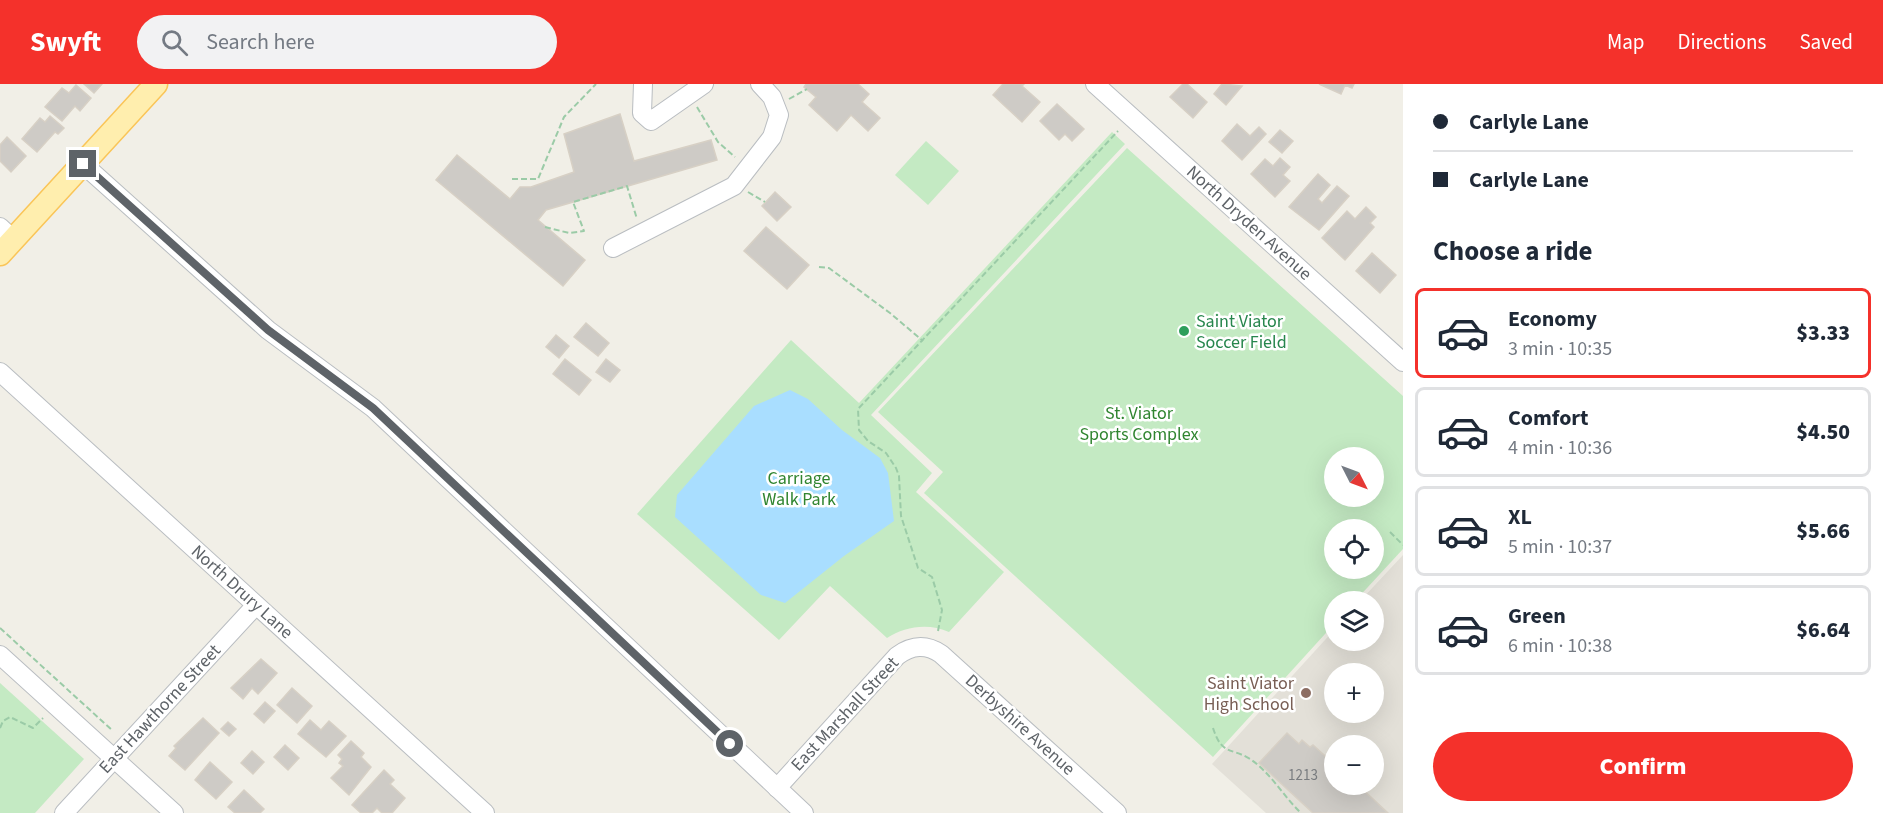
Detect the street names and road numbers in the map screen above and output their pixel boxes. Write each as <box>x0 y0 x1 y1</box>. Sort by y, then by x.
street label: North Dryden Avenue <box>1181 160 1317 286</box>
street label: North Drury Lane <box>185 539 299 645</box>
street label: East Hawthorne Street <box>93 639 227 779</box>
street label: East Marshall Street <box>785 651 905 777</box>
street label: Derbyshire Avenue <box>959 669 1081 781</box>

